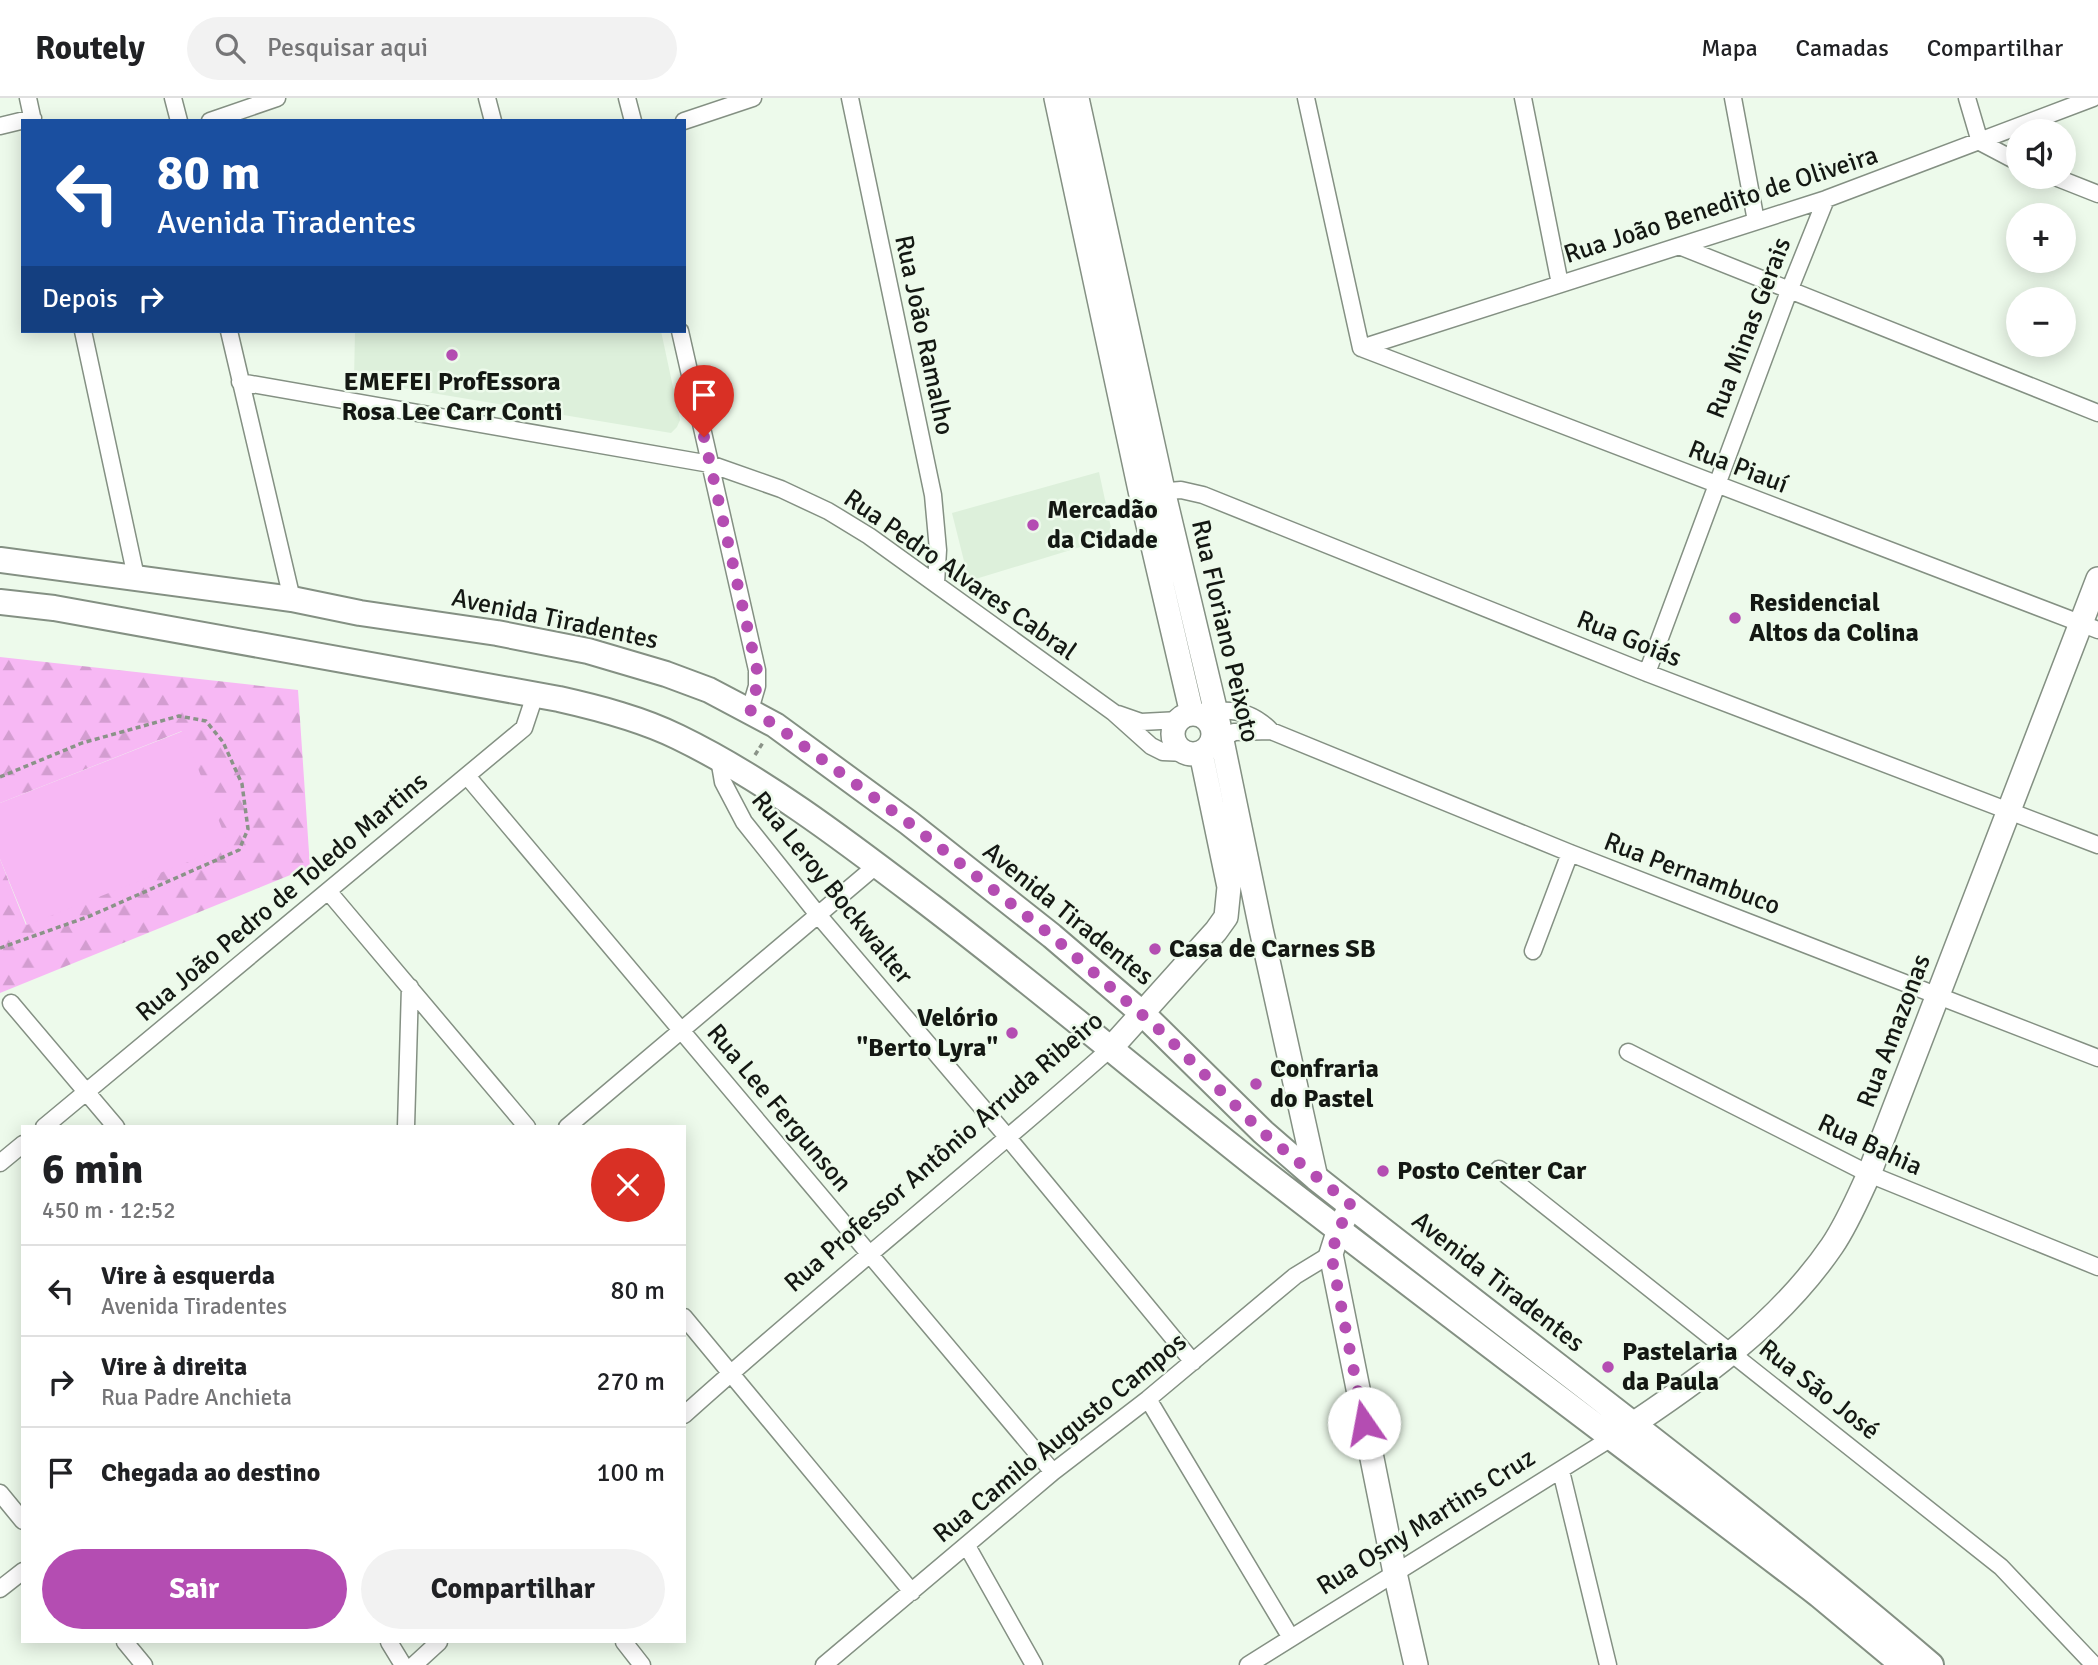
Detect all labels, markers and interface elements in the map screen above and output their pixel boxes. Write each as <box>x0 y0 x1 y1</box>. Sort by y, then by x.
search box <box>187 17 677 80</box>
text: Routely <box>35 28 145 69</box>
icon: search <box>211 29 249 67</box>
text: Pesquisar aqui <box>267 32 428 64</box>
text: Mapa <box>1701 33 1758 63</box>
text: Camadas <box>1796 33 1889 63</box>
text: Compartilhar <box>1927 33 2063 63</box>
map controls <box>2006 119 2076 357</box>
button: sound <box>2006 119 2076 189</box>
street label: Rua João Benedito de Oliveira <box>1560 139 1882 271</box>
text: 80 m <box>157 143 260 203</box>
icon: left <box>42 147 133 238</box>
text: Avenida Tiradentes <box>157 203 416 242</box>
button: + <box>2006 203 2076 273</box>
street label: Rua João Ramalho <box>887 232 961 438</box>
street label: Rua Minas Gerais <box>1700 233 1798 423</box>
icon: right <box>132 280 170 318</box>
text: Depois <box>42 283 118 315</box>
button: − <box>2006 287 2076 357</box>
marker: EMEFEI ProfEssora Rosa Lee Carr Conti <box>444 347 460 363</box>
pin <box>674 365 734 437</box>
place label: EMEFEI ProfEssora Rosa Lee Carr Conti <box>341 366 563 428</box>
icon: arrive <box>685 376 723 414</box>
street label: Rua Piauí <box>1684 433 1792 501</box>
street label: Rua Pedro Alvares Cabral <box>837 482 1083 668</box>
place label: Mercadão da Cidade <box>1047 494 1158 556</box>
marker: Mercadão da Cidade <box>1025 517 1041 533</box>
street label: Rua Floriano Peixoto <box>1184 517 1266 745</box>
street label: Avenida Tiradentes <box>449 581 661 657</box>
place label: Residencial Altos da Colina <box>1749 587 1919 649</box>
street label: Rua Goiás <box>1572 604 1686 674</box>
marker: Residencial Altos da Colina <box>1727 610 1743 626</box>
street label: Rua João Pedro de Toledo Martins <box>130 765 434 1029</box>
street label: Rua Leroy Bockwalter <box>744 785 920 991</box>
street label: Rua Pernambuco <box>1599 826 1785 922</box>
street label: Avenida Tiradentes <box>976 835 1160 993</box>
place label: Casa de Carnes SB <box>1169 933 1376 965</box>
marker: Casa de Carnes SB <box>1147 941 1163 957</box>
street label: Rua Amazonas <box>1850 950 1938 1112</box>
place label: Velório "Berto Lyra" <box>856 1002 998 1064</box>
street label: Rua Professor Antônio Arruda Ribeiro <box>778 1005 1110 1299</box>
street label: Rua Lee Fergunson <box>700 1018 858 1198</box>
marker: Velório "Berto Lyra" <box>1004 1025 1020 1041</box>
place label: Confraria do Pastel <box>1270 1053 1379 1115</box>
marker: Confraria do Pastel <box>1248 1076 1264 1092</box>
street label: Rua Bahia <box>1813 1107 1927 1183</box>
text: 6 min <box>42 1144 143 1195</box>
button: close <box>591 1148 665 1222</box>
place label: Posto Center Car <box>1397 1155 1587 1187</box>
marker: Posto Center Car <box>1375 1163 1391 1179</box>
text: 450 m · 12:52 <box>42 1196 176 1225</box>
street label: Avenida Tiradentes <box>1405 1205 1591 1359</box>
text: Vire à esquerda <box>101 1260 275 1292</box>
icon: left <box>42 1272 80 1310</box>
text: 80 m <box>610 1275 665 1307</box>
text: Avenida Tiradentes <box>101 1292 287 1321</box>
street label: Rua Camilo Augusto Campos <box>927 1326 1193 1550</box>
street label: Rua São José <box>1752 1333 1886 1447</box>
place label: Pastelaria da Paula <box>1622 1336 1738 1398</box>
text: Vire à direita <box>101 1351 247 1383</box>
marker: Pastelaria da Paula <box>1600 1359 1616 1375</box>
icon: right <box>42 1363 80 1401</box>
text: 270 m <box>596 1366 665 1398</box>
text: Rua Padre Anchieta <box>101 1383 292 1412</box>
position arrow <box>1327 1386 1401 1460</box>
street label: Rua Osny Martins Cruz <box>1311 1442 1541 1602</box>
icon: arrive <box>42 1454 80 1492</box>
text: Chegada ao destino <box>101 1457 320 1489</box>
text: 100 m <box>596 1457 665 1489</box>
button: Sair <box>42 1549 347 1629</box>
button: Compartilhar <box>361 1549 665 1629</box>

